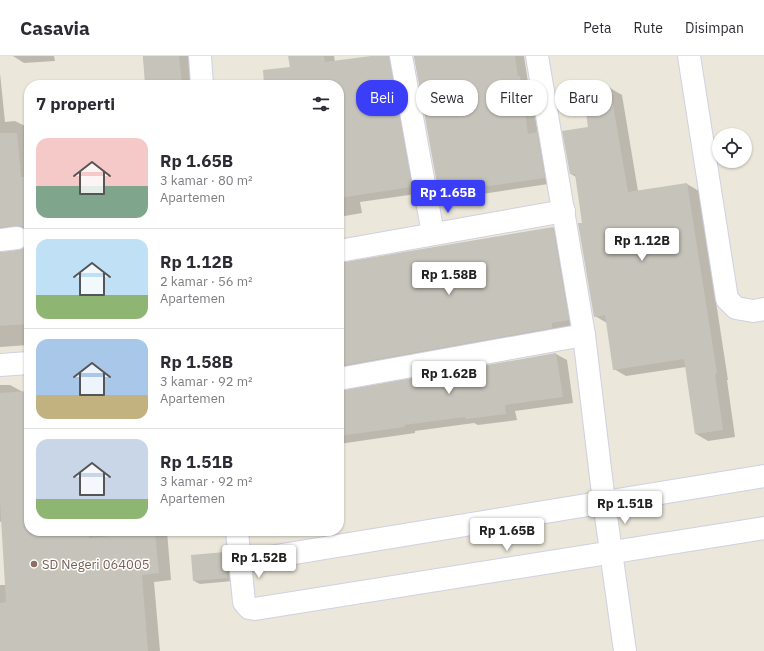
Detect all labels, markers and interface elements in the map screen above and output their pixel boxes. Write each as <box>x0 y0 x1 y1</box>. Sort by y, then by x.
text: Casavia <box>20 16 90 40</box>
text: Peta <box>583 19 612 37</box>
text: Rute <box>634 19 663 37</box>
text: Disimpan <box>685 19 744 37</box>
chip: Beli <box>356 80 408 116</box>
chip: Sewa <box>416 80 478 116</box>
chip: Filter <box>486 80 547 116</box>
chip: Baru <box>555 80 612 116</box>
text: 7 properti <box>36 93 115 115</box>
icon: filters <box>310 93 332 115</box>
map controls <box>712 128 752 168</box>
button: locate <box>712 128 752 168</box>
text: Rp 1.65B <box>160 150 233 172</box>
icon: home <box>68 154 116 202</box>
text: 3 kamar · 80 m² <box>160 172 253 189</box>
pin: Rp 1.65B <box>407 180 489 214</box>
text: Rp 1.65B <box>420 184 476 201</box>
text: Apartemen <box>160 189 225 206</box>
pin: Rp 1.12B <box>601 228 683 262</box>
text: Rp 1.12B <box>614 232 670 249</box>
text: Rp 1.12B <box>160 251 233 273</box>
icon: home <box>68 255 116 303</box>
pin: Rp 1.58B <box>408 262 490 296</box>
text: Rp 1.58B <box>421 266 477 283</box>
text: 2 kamar · 56 m² <box>160 273 253 290</box>
text: Apartemen <box>160 290 225 307</box>
text: Rp 1.58B <box>160 351 233 373</box>
icon: home <box>68 355 116 403</box>
pin: Rp 1.62B <box>408 361 490 395</box>
text: Rp 1.62B <box>421 365 477 382</box>
text: 3 kamar · 92 m² <box>160 373 253 390</box>
text: Apartemen <box>160 390 225 407</box>
text: Rp 1.51B <box>160 451 233 473</box>
icon: home <box>68 455 116 503</box>
text: 3 kamar · 92 m² <box>160 473 253 490</box>
text: Apartemen <box>160 490 225 507</box>
pin: Rp 1.51B <box>584 491 666 525</box>
text: Rp 1.51B <box>597 495 653 512</box>
pin: Rp 1.65B <box>466 518 548 552</box>
text: Rp 1.65B <box>479 522 535 539</box>
pin: Rp 1.52B <box>218 545 300 579</box>
text: Rp 1.52B <box>231 549 287 566</box>
place label: SD Negeri 064005 <box>42 556 149 573</box>
marker: SD Negeri 064005 <box>29 559 39 569</box>

